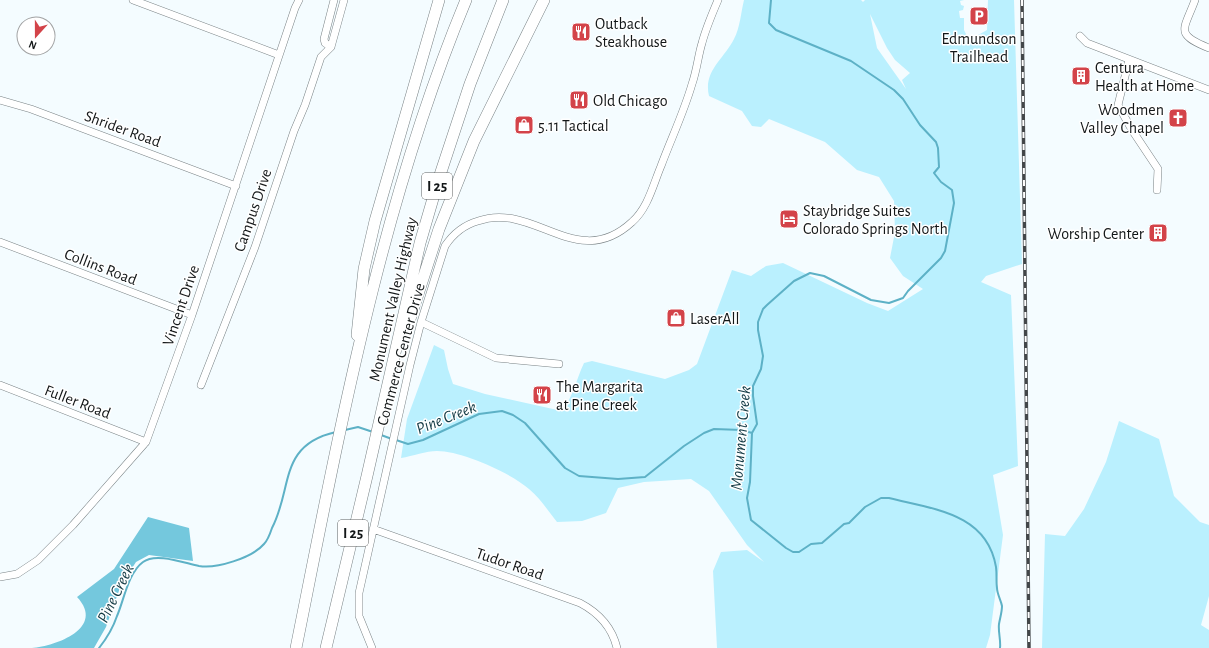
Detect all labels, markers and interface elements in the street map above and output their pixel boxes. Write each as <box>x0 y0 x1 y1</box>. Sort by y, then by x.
parking icon: Edmundson Trailhead <box>968 5 990 27</box>
north arrow <box>16 16 56 56</box>
place label: Outback Steakhouse <box>595 16 667 50</box>
restaurant icon: Outback Steakhouse <box>570 21 592 43</box>
place label: Edmundson Trailhead <box>942 31 1016 65</box>
text: N <box>27 38 38 51</box>
place label: Centura Health at Home <box>1095 60 1194 94</box>
building icon: Centura Health at Home <box>1070 65 1092 87</box>
restaurant icon: Old Chicago <box>568 89 590 111</box>
place label: Old Chicago <box>593 93 668 109</box>
place label: Woodmen Valley Chapel <box>1080 102 1164 137</box>
church icon: Woodmen Valley Chapel <box>1167 107 1189 129</box>
street label: Shrider Road <box>82 108 163 150</box>
shop icon: 5.11 Tactical <box>513 114 535 136</box>
place label: 5.11 Tactical <box>538 118 609 134</box>
street label: Campus Drive <box>231 167 275 254</box>
road number: I 25 <box>422 173 452 199</box>
place label: Staybridge Suites Colorado Springs North <box>803 203 948 237</box>
hotel icon: Staybridge Suites Colorado Springs North <box>778 208 800 230</box>
street label: Monument Valley Highway <box>366 215 421 383</box>
building icon: Worship Center <box>1147 222 1169 244</box>
place label: Worship Center <box>1048 226 1145 242</box>
street label: Collins Road <box>62 246 139 288</box>
street label: Vincent Drive <box>160 263 202 348</box>
street label: Commerce Center Drive <box>374 281 428 427</box>
shop icon: LaserAll <box>665 307 687 329</box>
place label: LaserAll <box>690 311 739 327</box>
place label: The Margarita at Pine Creek <box>556 379 643 413</box>
street label: Fuller Road <box>42 382 113 422</box>
restaurant icon: The Margarita at Pine Creek <box>531 384 553 406</box>
water label: Monument Creek <box>727 385 754 491</box>
water label: Pine Creek <box>414 398 479 437</box>
road number: I 25 <box>338 520 368 546</box>
street label: Tudor Road <box>474 545 546 583</box>
water label: Pine Creek <box>94 561 137 625</box>

